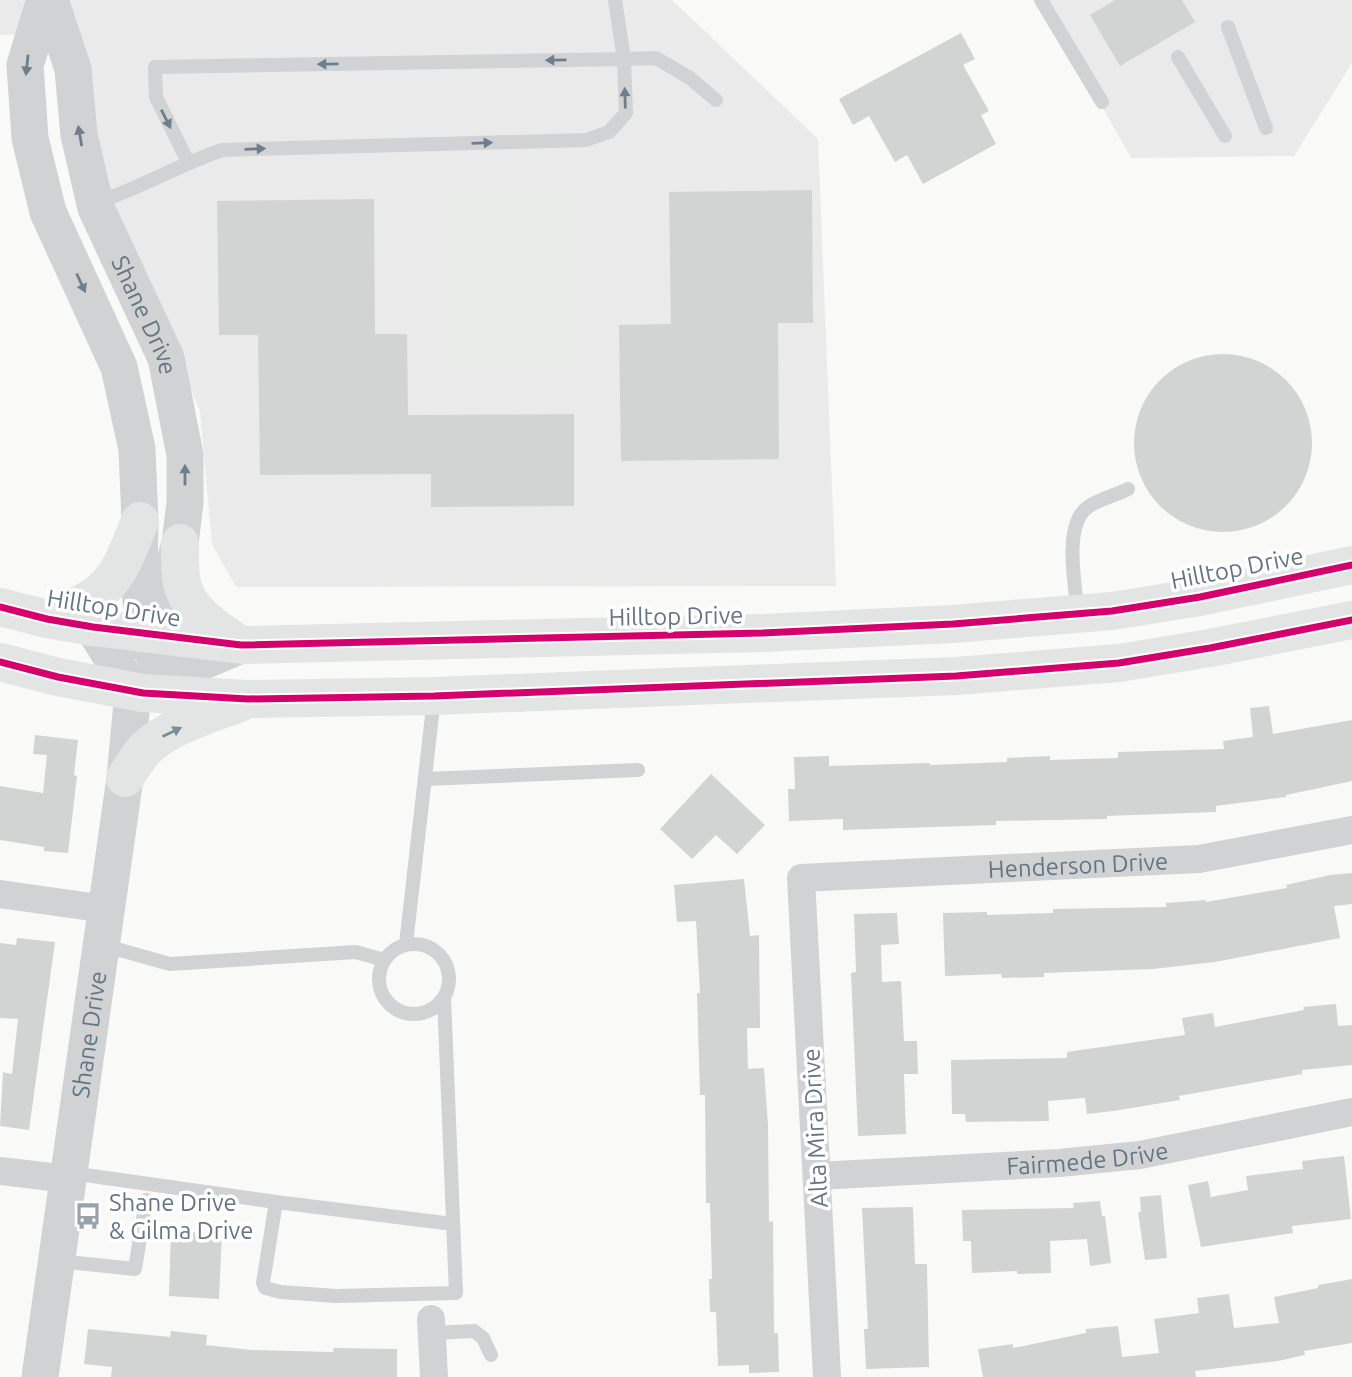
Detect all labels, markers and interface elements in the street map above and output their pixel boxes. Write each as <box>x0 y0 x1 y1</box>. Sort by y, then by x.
one-way arrow <box>22 54 33 76</box>
one-way arrow <box>544 54 566 66</box>
one-way arrow <box>317 58 339 70</box>
one-way arrow <box>620 87 631 109</box>
one-way arrow <box>160 109 172 129</box>
one-way arrow <box>74 125 85 147</box>
one-way arrow <box>471 137 493 149</box>
one-way arrow <box>244 144 266 155</box>
street label: Shane Drive <box>107 251 182 377</box>
one-way arrow <box>75 273 87 293</box>
one-way arrow <box>179 464 191 486</box>
street label: Hilltop Drive <box>1168 542 1306 594</box>
street label: Hilltop Drive <box>45 584 183 632</box>
street label: Hilltop Drive <box>608 601 744 631</box>
one-way arrow <box>162 726 182 737</box>
street label: Henderson Drive <box>987 847 1169 883</box>
street label: Shane Drive <box>66 969 111 1100</box>
street label: Alta Mira Drive <box>797 1048 833 1208</box>
street label: Fairmede Drive <box>1006 1136 1171 1179</box>
place label: Shane Drive & Gilma Drive <box>109 1189 254 1244</box>
bus stop icon: Shane Drive & Gilma Drive <box>73 1201 103 1231</box>

